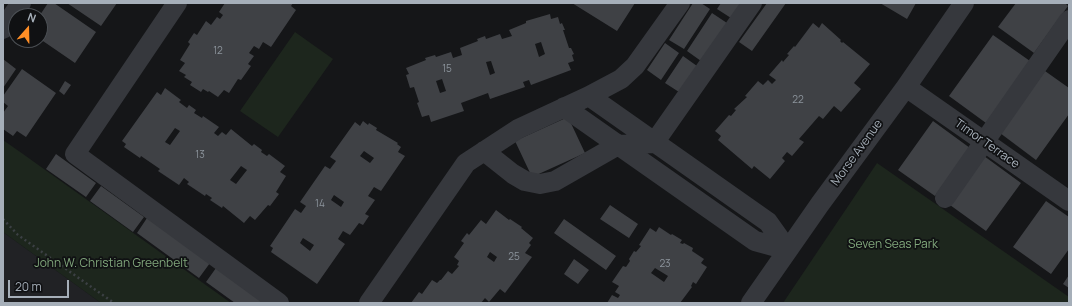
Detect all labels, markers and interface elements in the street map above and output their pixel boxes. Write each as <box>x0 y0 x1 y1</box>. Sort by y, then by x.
north arrow <box>8 8 48 48</box>
text: N <box>26 9 38 26</box>
house number: 12 <box>213 45 223 57</box>
house number: 15 <box>442 63 452 75</box>
house number: 22 <box>792 94 804 106</box>
street label: Timor Terrace <box>952 116 1022 172</box>
street label: Morse Avenue <box>828 117 886 189</box>
house number: 13 <box>195 149 205 161</box>
house number: 14 <box>315 198 325 210</box>
park label: Seven Seas Park <box>848 238 938 252</box>
house number: 25 <box>508 251 520 263</box>
park label: John W. Christian Greenbelt <box>34 257 188 271</box>
house number: 23 <box>659 258 671 270</box>
scale bar <box>10 272 71 298</box>
text: 20 m <box>15 278 42 295</box>

